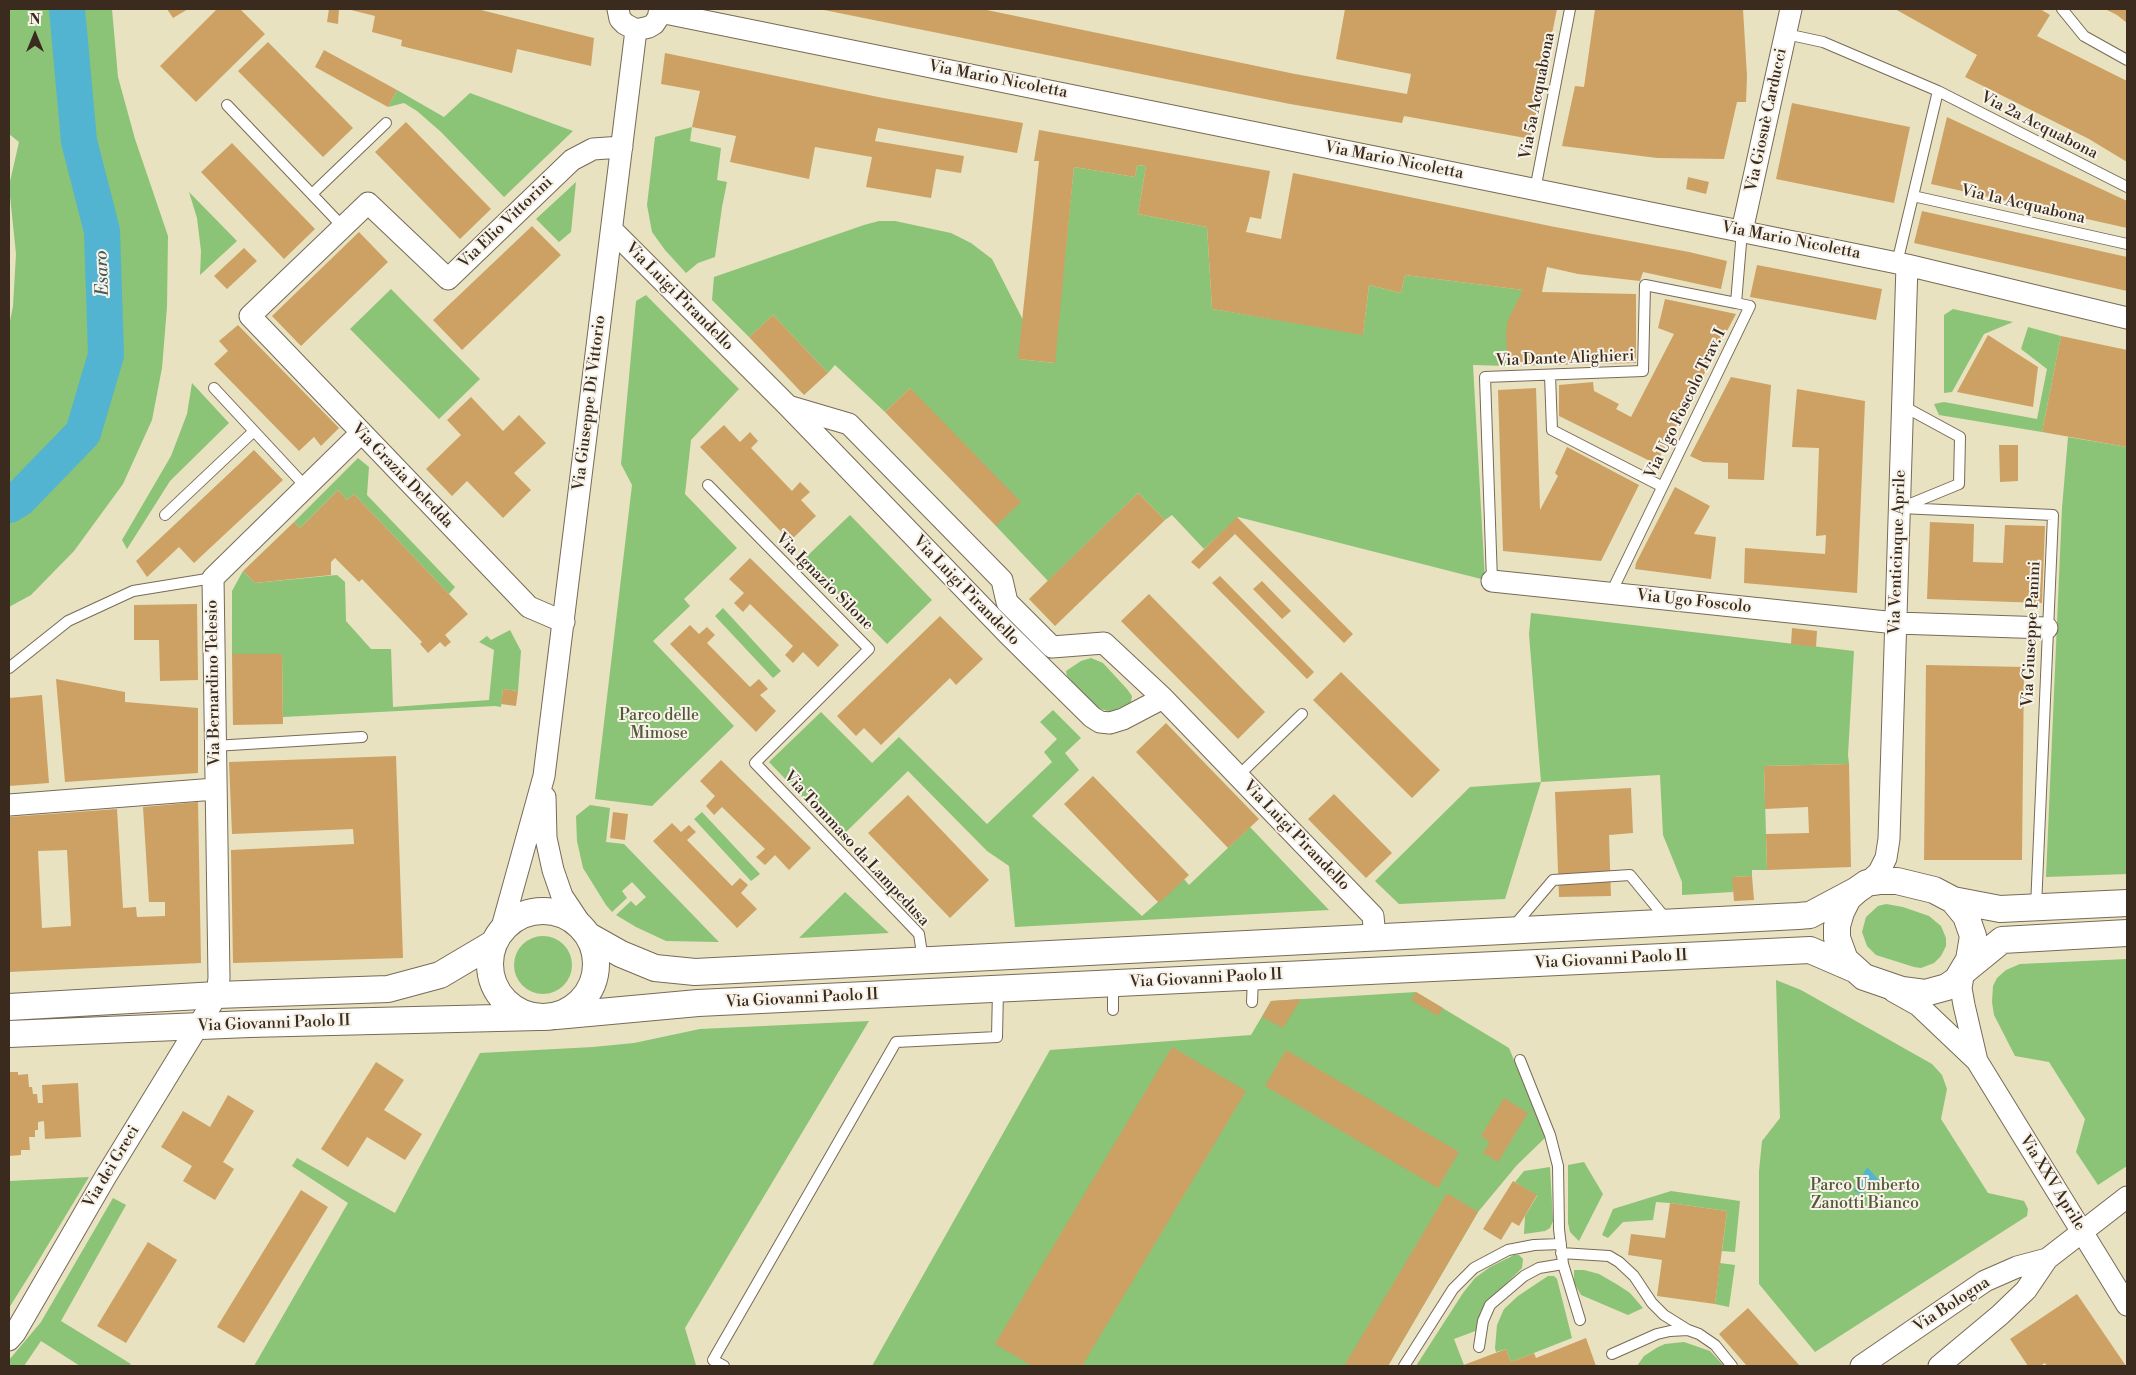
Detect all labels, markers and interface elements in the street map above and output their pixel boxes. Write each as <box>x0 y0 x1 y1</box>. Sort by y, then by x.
north arrow <box>10 10 60 60</box>
text: N <box>29 11 41 29</box>
street label: Via 5a Acquabona <box>1516 31 1560 161</box>
street label: Via Giosuè Carducci <box>1742 46 1792 194</box>
street label: Via Mario Nicoletta <box>927 57 1069 103</box>
street label: Via 2a Acquabona <box>1977 88 2101 164</box>
street label: Via Mario Nicoletta <box>1323 138 1465 184</box>
street label: Via Elio Vittorini <box>455 173 557 273</box>
street label: Via 1a Acquabona <box>1959 181 2087 229</box>
street label: Via Mario Nicoletta <box>1720 218 1862 264</box>
street label: Via Luigi Pirandello <box>621 239 737 355</box>
water label: Esaro <box>91 250 115 296</box>
street label: Via Giuseppe Di Vittorio <box>570 314 610 492</box>
street label: Via Ugo Foscolo Trav. I <box>1641 326 1731 482</box>
street label: Via Dante Alighieri <box>1495 347 1635 371</box>
street label: Via Grazia Deledda <box>347 420 457 532</box>
street label: Via Venticinque Aprile <box>1886 469 1910 635</box>
street label: Via Ignazio Silone <box>771 529 877 635</box>
street label: Via Luigi Pirandello <box>909 532 1023 650</box>
street label: Via Giuseppe Panini <box>2019 561 2045 707</box>
street label: Via Ugo Foscolo <box>1636 586 1752 618</box>
street label: Via Bernardino Telesio <box>203 600 225 766</box>
park label: Parco delle Mimose <box>619 706 699 744</box>
street label: Via Tommaso da Lampedusa <box>779 767 933 931</box>
street label: Via Luigi Pirandello <box>1239 777 1353 895</box>
street label: Via Giovanni Paolo II <box>1534 946 1688 974</box>
street label: Via Giovanni Paolo II <box>1129 965 1283 993</box>
street label: Via Giovanni Paolo II <box>725 985 879 1013</box>
street label: Via Giovanni Paolo II <box>197 1012 351 1036</box>
street label: Via dei Greci <box>80 1122 144 1212</box>
street label: Via XXV Aprile <box>2015 1132 2089 1234</box>
park label: Parco Umberto Zanotti Bianco <box>1810 1176 1920 1214</box>
street label: Via Bologna <box>1910 1273 1994 1337</box>

